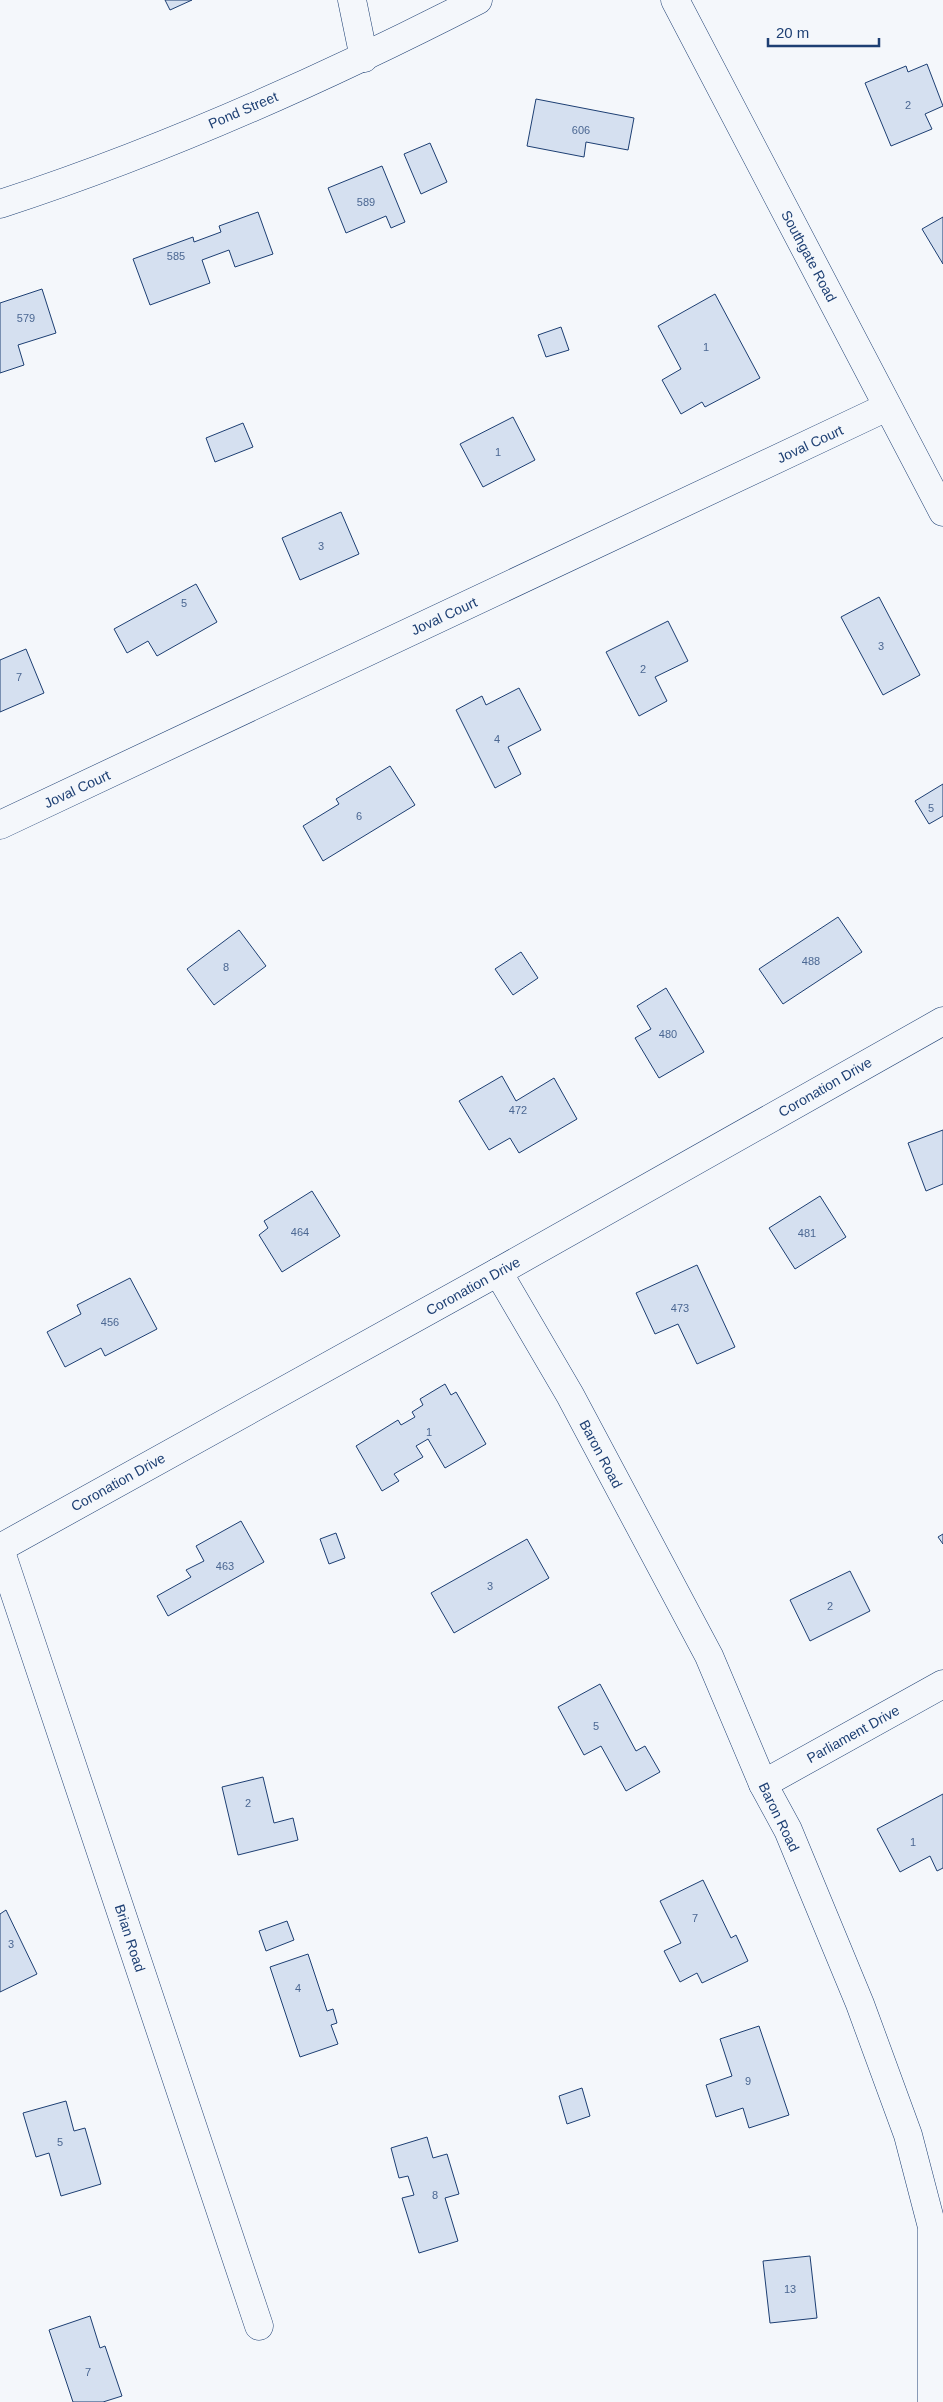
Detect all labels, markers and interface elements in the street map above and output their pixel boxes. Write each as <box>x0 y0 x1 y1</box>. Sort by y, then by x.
scale bar <box>768 15 879 47</box>
text: 20 m <box>776 24 809 41</box>
street label: Pond Street <box>206 88 280 132</box>
house number: 2 <box>905 99 911 111</box>
house number: 606 <box>572 124 590 136</box>
house number: 589 <box>357 196 375 208</box>
street label: Southgate Road <box>778 208 840 304</box>
house number: 585 <box>167 250 185 262</box>
house number: 579 <box>17 312 35 324</box>
house number: 1 <box>703 341 709 353</box>
street label: Joval Court <box>775 422 846 466</box>
house number: 1 <box>495 446 501 458</box>
house number: 3 <box>318 540 324 552</box>
street label: Joval Court <box>409 594 480 638</box>
house number: 5 <box>181 597 187 609</box>
house number: 3 <box>878 640 884 652</box>
house number: 2 <box>640 663 646 675</box>
house number: 7 <box>16 671 22 683</box>
house number: 4 <box>494 733 500 745</box>
street label: Joval Court <box>42 767 113 811</box>
house number: 5 <box>928 802 934 814</box>
house number: 6 <box>356 810 362 822</box>
house number: 488 <box>802 955 820 967</box>
house number: 8 <box>223 961 229 973</box>
house number: 480 <box>659 1028 677 1040</box>
street label: Coronation Drive <box>776 1054 875 1120</box>
house number: 472 <box>509 1104 527 1116</box>
house number: 464 <box>291 1226 309 1238</box>
house number: 481 <box>798 1227 816 1239</box>
street label: Coronation Drive <box>423 1253 523 1318</box>
house number: 473 <box>671 1302 689 1314</box>
house number: 456 <box>101 1316 119 1328</box>
street label: Baron Road <box>576 1417 626 1491</box>
house number: 1 <box>426 1426 432 1438</box>
street label: Coronation Drive <box>68 1449 168 1514</box>
house number: 463 <box>216 1560 234 1572</box>
house number: 3 <box>487 1580 493 1592</box>
house number: 2 <box>827 1600 833 1612</box>
street label: Parliament Drive <box>804 1702 902 1766</box>
house number: 5 <box>593 1720 599 1732</box>
street label: Baron Road <box>755 1780 803 1854</box>
house number: 2 <box>245 1797 251 1809</box>
house number: 1 <box>910 1836 916 1848</box>
street label: Brian Road <box>112 1902 148 1974</box>
house number: 7 <box>692 1912 698 1924</box>
house number: 3 <box>8 1938 14 1950</box>
house number: 4 <box>295 1982 301 1994</box>
house number: 9 <box>745 2075 751 2087</box>
house number: 5 <box>57 2136 63 2148</box>
house number: 8 <box>432 2189 438 2201</box>
house number: 13 <box>784 2283 796 2295</box>
house number: 7 <box>85 2366 91 2378</box>

